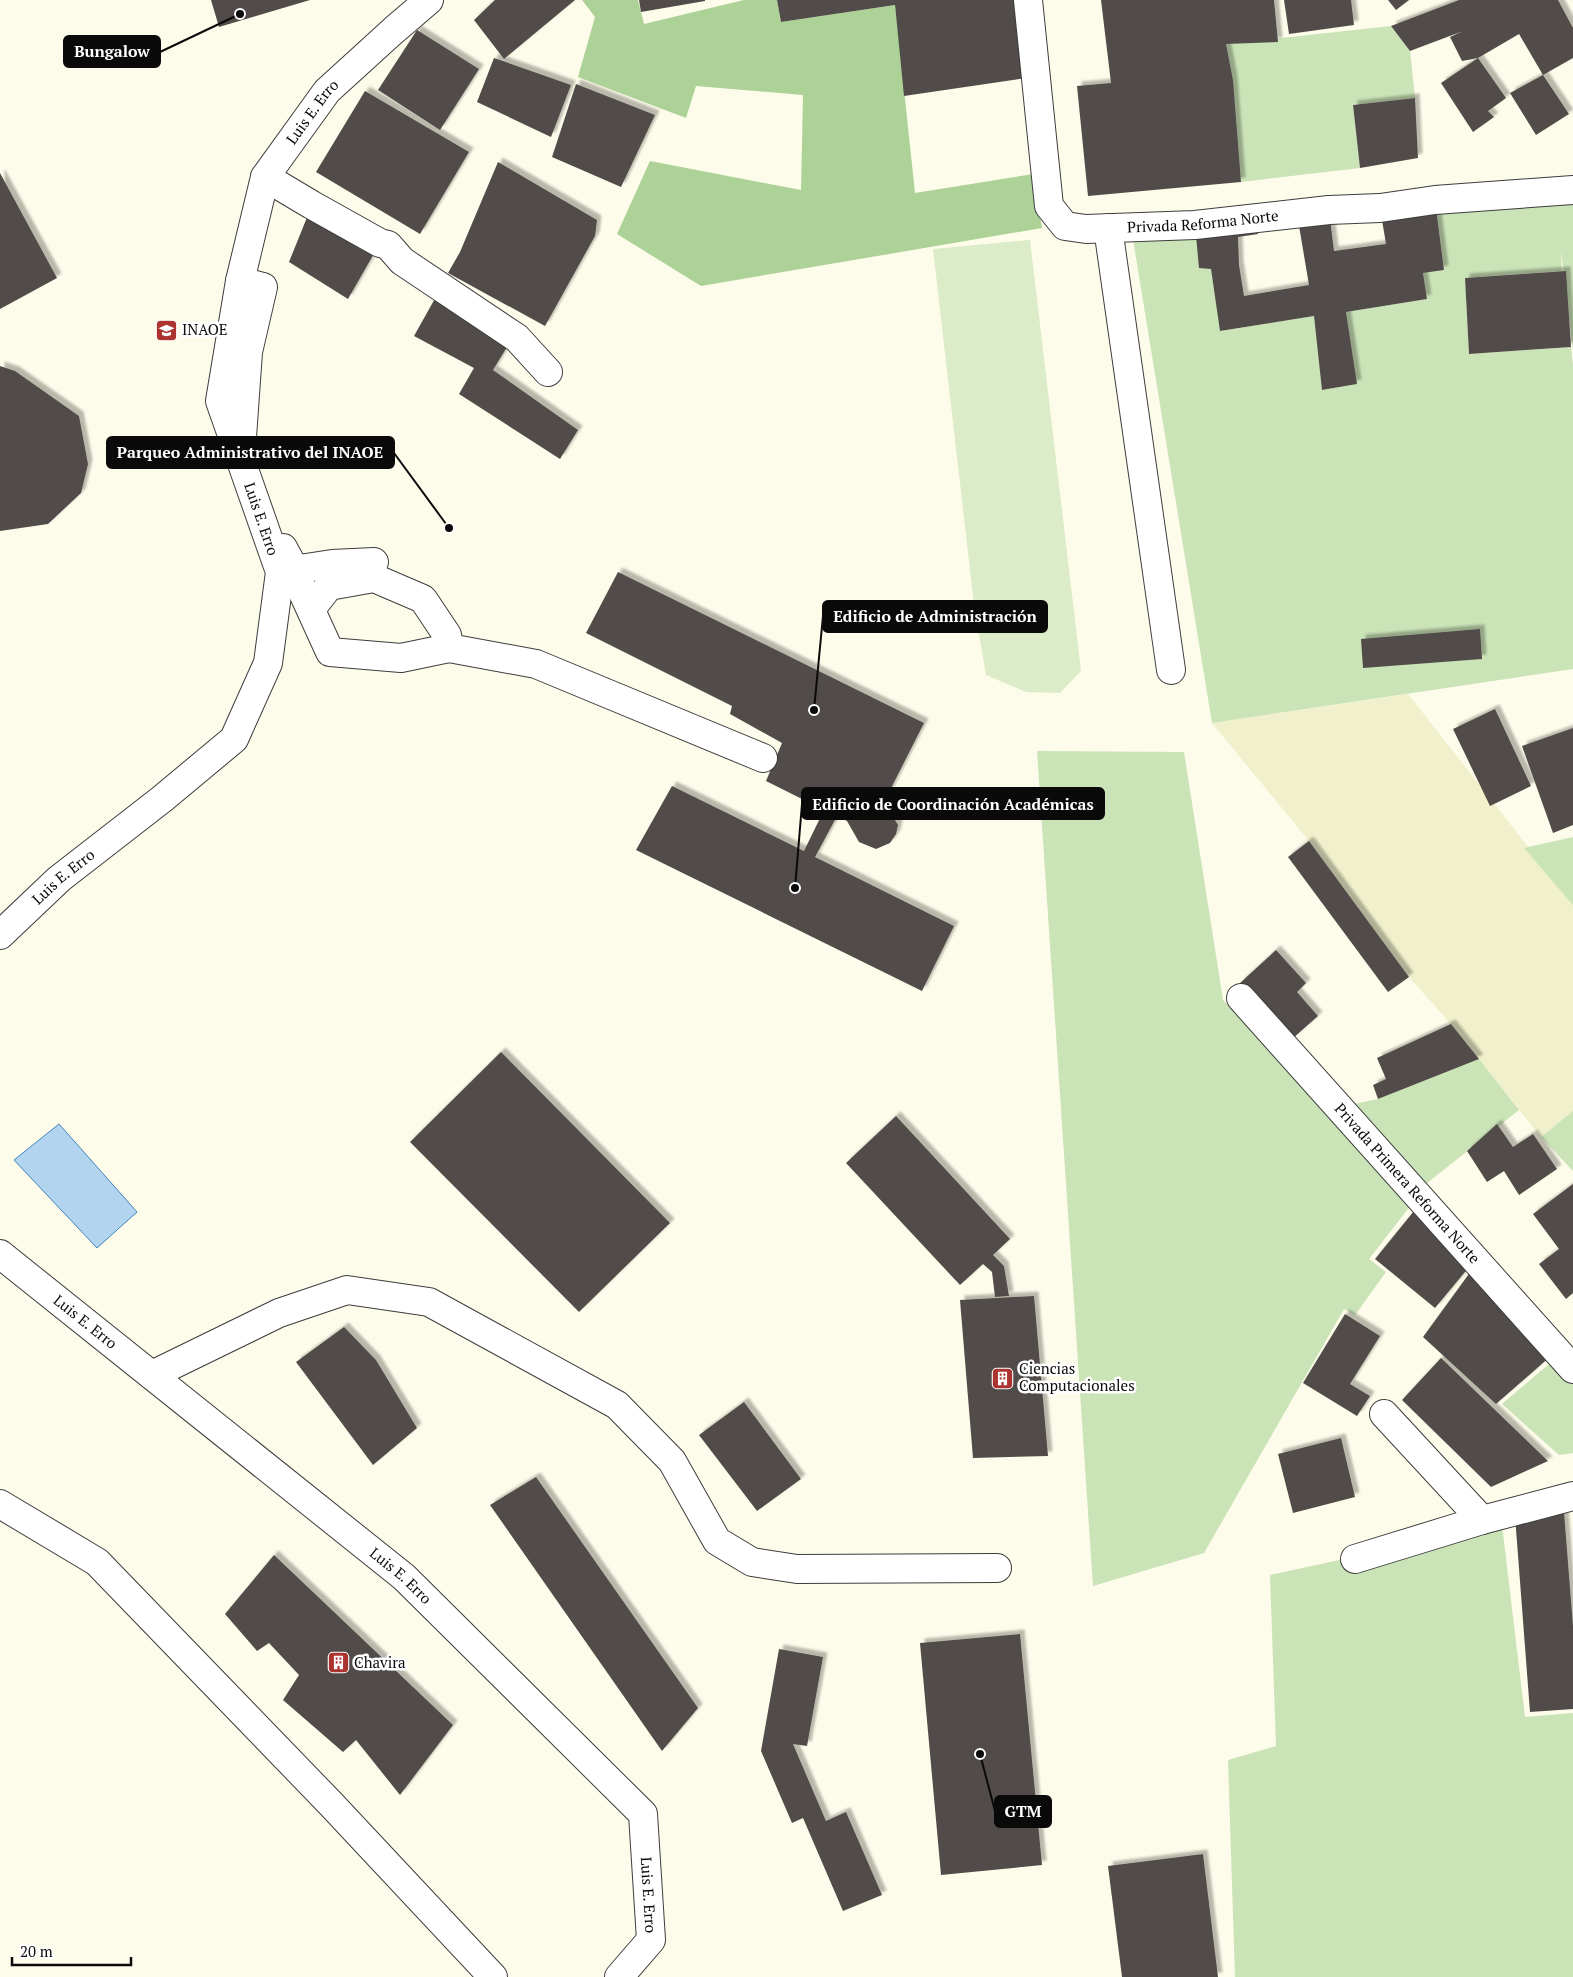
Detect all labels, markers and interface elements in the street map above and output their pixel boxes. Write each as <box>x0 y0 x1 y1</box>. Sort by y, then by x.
callout: Bungalow <box>64 36 160 67</box>
text: Bungalow <box>74 40 150 62</box>
street label: Luis E. Erro <box>281 74 342 148</box>
street label: Privada Reforma Norte <box>1127 205 1280 236</box>
school or university icon: INAOE <box>154 318 178 342</box>
place label: INAOE <box>182 319 228 339</box>
callout: Parqueo Administrativo del INAOE <box>107 437 394 468</box>
text: Parqueo Administrativo del INAOE <box>117 441 383 463</box>
street label: Luis E. Erro <box>240 479 284 558</box>
callout: Edificio de Administración <box>823 601 1047 632</box>
text: Edificio de Administración <box>833 605 1037 627</box>
callout: Edificio de Coordinación Académicas <box>802 788 1104 819</box>
text: Edificio de Coordinación Académicas <box>812 793 1094 815</box>
street label: Luis E. Erro <box>27 844 98 909</box>
street label: Privada Primera Reforma Norte <box>1331 1098 1485 1267</box>
street label: Luis E. Erro <box>50 1290 122 1353</box>
place label: Ciencias Computacionales <box>1019 1358 1135 1395</box>
building icon: Ciencias Computacionales <box>991 1366 1015 1390</box>
street label: Luis E. Erro <box>366 1543 436 1608</box>
building icon: Chavira <box>326 1651 350 1675</box>
place label: Chavira <box>354 1652 406 1672</box>
callout: GTM <box>995 1796 1051 1827</box>
text: GTM <box>1005 1800 1042 1822</box>
street label: Luis E. Erro <box>637 1856 662 1934</box>
scale bar <box>12 1934 131 1966</box>
text: 20 m <box>20 1941 53 1961</box>

